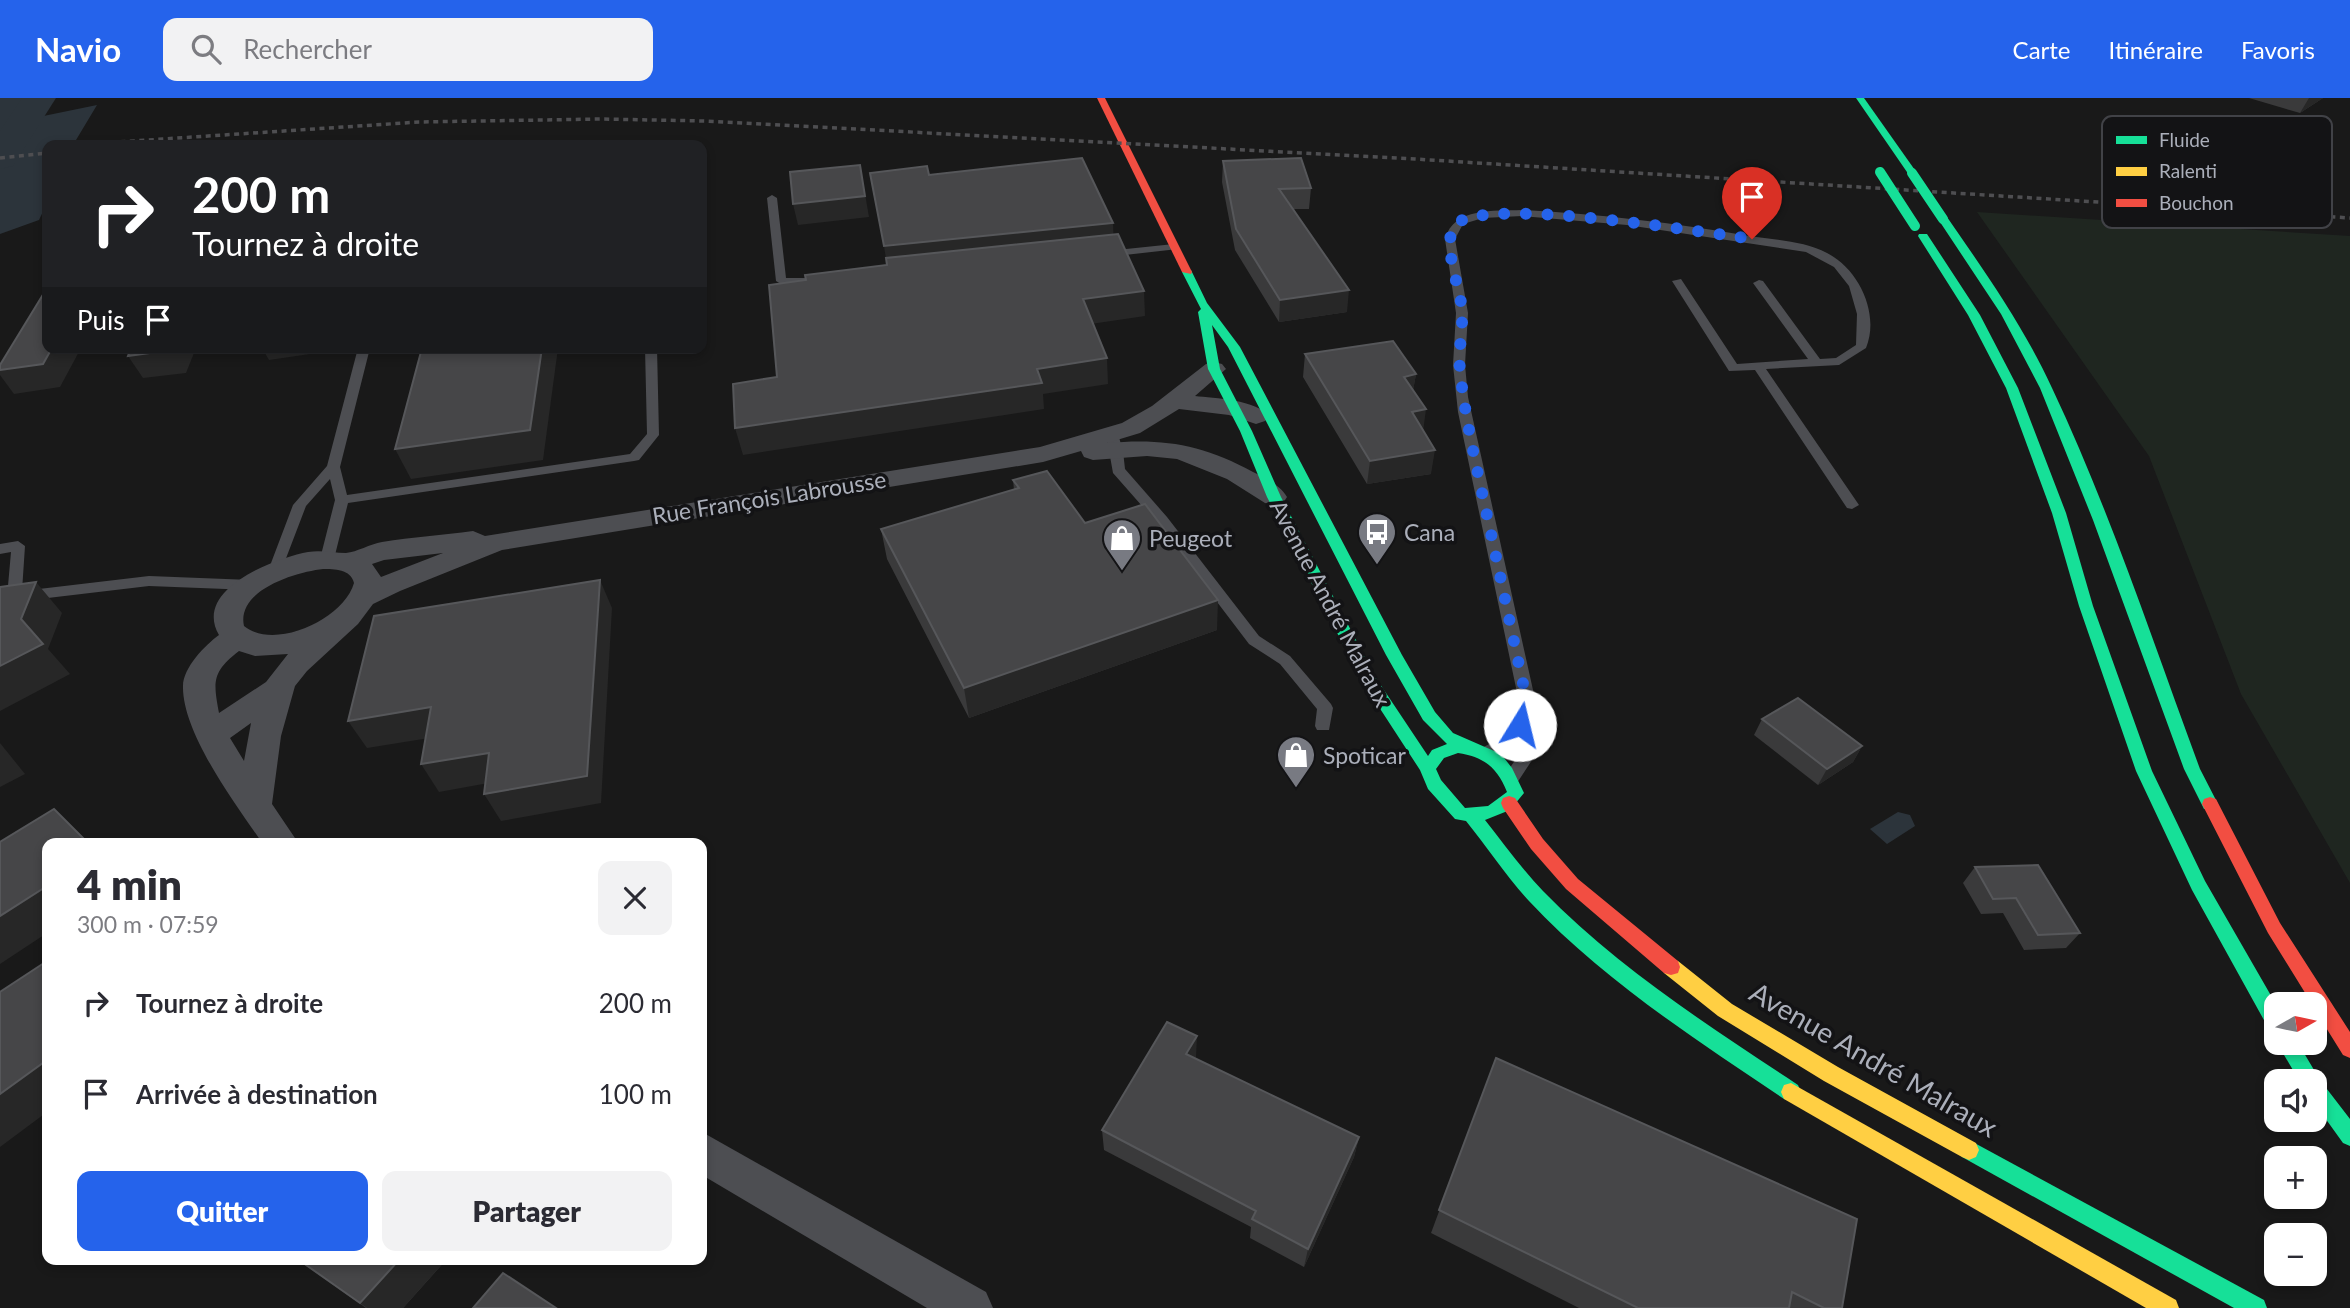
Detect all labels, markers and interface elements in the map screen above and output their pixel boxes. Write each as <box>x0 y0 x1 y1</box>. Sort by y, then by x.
search box <box>163 18 653 81</box>
text: Navio <box>35 29 121 69</box>
icon: search <box>187 30 225 68</box>
text: Rechercher <box>243 33 372 65</box>
text: Carte <box>2013 35 2071 64</box>
text: Itinéraire <box>2109 35 2203 64</box>
text: Favoris <box>2241 35 2315 64</box>
legend <box>2102 116 2332 228</box>
text: Fluide <box>2159 128 2210 151</box>
text: Ralenti <box>2159 159 2217 182</box>
text: 200 m <box>192 165 330 223</box>
pin <box>1722 167 1782 239</box>
icon: right <box>77 168 168 259</box>
icon: arrive <box>1733 178 1771 216</box>
text: Bouchon <box>2159 191 2234 214</box>
text: Tournez à droite <box>192 224 419 263</box>
icon: arrive <box>139 301 177 339</box>
text: Puis <box>77 304 125 336</box>
street label: Rue François Labrousse <box>650 465 888 529</box>
street label: Avenue André Malraux <box>1265 495 1398 712</box>
bus stop icon: Cana <box>1356 511 1398 566</box>
shop icon: Peugeot <box>1101 517 1143 572</box>
place label: Cana <box>1404 518 1455 546</box>
place label: Peugeot <box>1149 524 1233 552</box>
position arrow <box>1483 688 1557 762</box>
shop icon: Spoticar <box>1275 734 1317 789</box>
place label: Spoticar <box>1323 741 1407 769</box>
text: 4 min <box>77 859 182 909</box>
button: close <box>598 861 672 935</box>
text: 300 m · 07:59 <box>77 910 219 938</box>
street label: Avenue André Malraux <box>1744 974 2004 1144</box>
icon: right <box>77 984 115 1022</box>
text: Tournez à droite <box>136 987 323 1019</box>
text: 200 m <box>599 987 672 1019</box>
north arrow <box>2264 992 2328 1055</box>
map controls <box>2264 992 2327 1286</box>
button: sound <box>2264 1069 2327 1132</box>
icon: arrive <box>77 1075 115 1113</box>
text: Arrivée à destination <box>136 1078 378 1110</box>
text: 100 m <box>599 1078 672 1110</box>
button: + <box>2264 1146 2327 1209</box>
button: Quitter <box>77 1171 368 1251</box>
button: Partager <box>382 1171 672 1251</box>
button: − <box>2264 1223 2327 1286</box>

